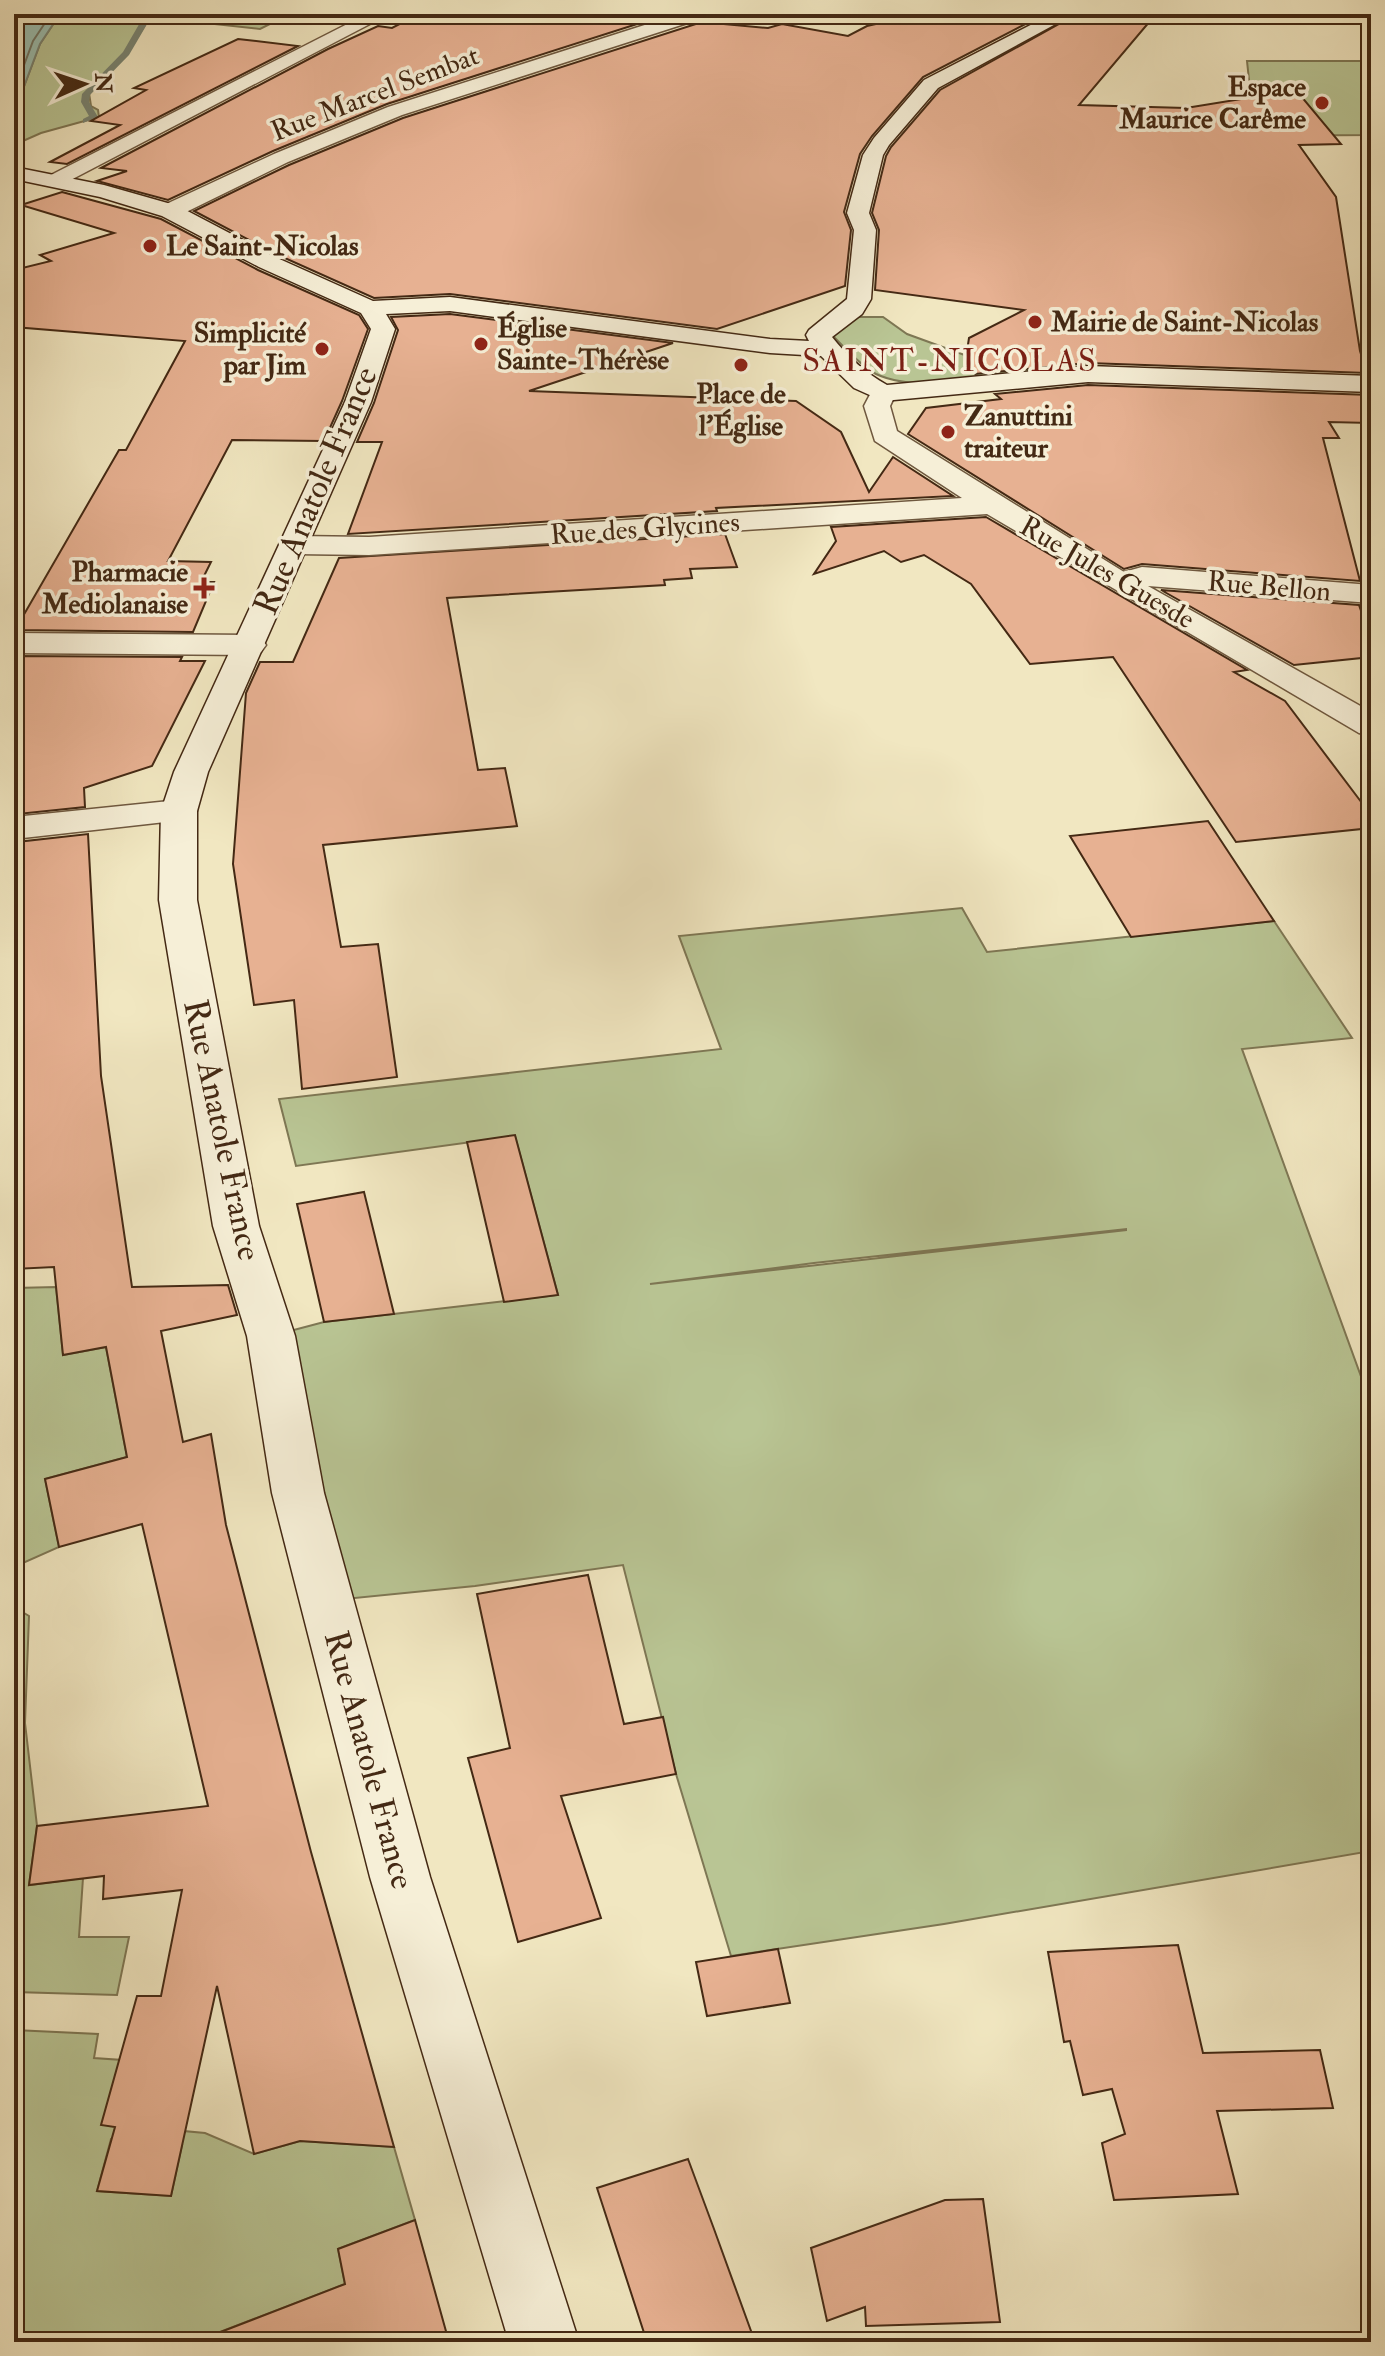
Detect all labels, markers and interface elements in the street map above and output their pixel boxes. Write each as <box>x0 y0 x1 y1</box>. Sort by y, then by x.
street label: Rue Marcel Sembat <box>266 38 484 150</box>
north arrow <box>44 44 124 124</box>
place label: Espace Maurice Carême <box>1118 70 1306 137</box>
text: N <box>88 71 117 94</box>
marker: Espace Maurice Carême <box>1313 94 1331 112</box>
place label: Le Saint-Nicolas <box>166 229 359 264</box>
marker: Le Saint-Nicolas <box>141 237 159 255</box>
place label: Mairie de Saint-Nicolas <box>1050 305 1319 340</box>
place label: Église Sainte-Thérèse <box>497 310 669 378</box>
marker: Mairie de Saint-Nicolas <box>1026 313 1044 331</box>
place label: Simplicité par Jim <box>194 316 307 383</box>
marker: Église Sainte-Thérèse <box>472 335 490 353</box>
marker: Simplicité par Jim <box>313 340 331 358</box>
district label: SAINT-NICOLAS <box>802 341 1098 381</box>
marker: Place de l'Église <box>732 356 750 374</box>
street label: Rue Anatole France <box>244 360 388 622</box>
place label: Place de l'Église <box>696 377 786 444</box>
place label: Zanuttini traiteur <box>964 399 1073 466</box>
marker: Zanuttini traiteur <box>939 423 957 441</box>
street label: Rue des Glycines <box>549 505 741 553</box>
street label: Rue Jules Guesde <box>1013 509 1201 637</box>
place label: Pharmacie Mediolanaise <box>41 555 188 622</box>
street label: Rue Bellon <box>1206 564 1332 610</box>
marker: Pharmacie Mediolanaise <box>195 579 213 597</box>
street label: Rue Anatole France <box>173 996 271 1264</box>
street label: Rue Anatole France <box>314 1626 424 1894</box>

